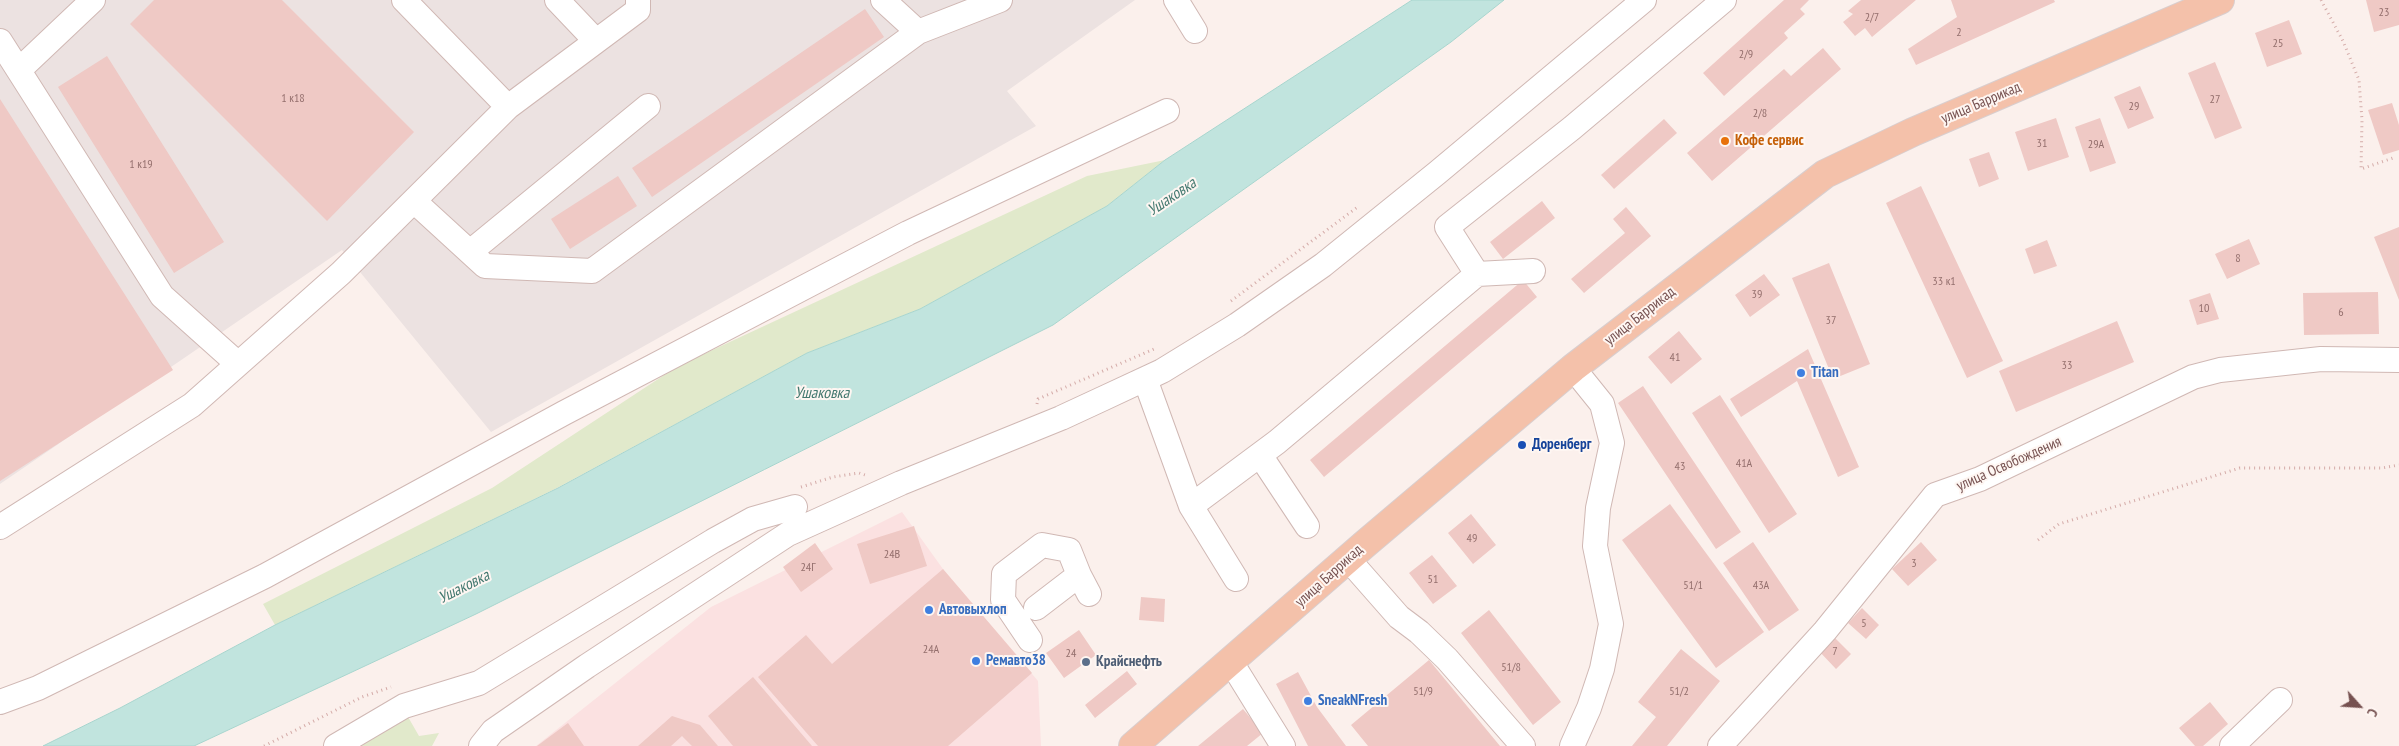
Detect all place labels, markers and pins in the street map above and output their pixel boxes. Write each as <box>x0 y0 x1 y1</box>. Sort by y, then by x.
place label: Кофе сервис <box>1735 132 1804 150</box>
marker: Кофе сервис <box>1719 135 1731 147</box>
place label: Titan <box>1811 364 1839 382</box>
marker: Titan <box>1795 367 1807 379</box>
place label: Доренберг <box>1532 436 1591 454</box>
marker: Доренберг <box>1516 439 1528 451</box>
place label: Автовыхлоп <box>939 601 1007 619</box>
marker: Автовыхлоп <box>923 604 935 616</box>
place label: Ремавто38 <box>986 652 1046 670</box>
place label: Крайснефть <box>1096 653 1162 671</box>
marker: Ремавто38 <box>970 655 982 667</box>
marker: Крайснефть <box>1080 656 1092 668</box>
place label: SneakNFresh <box>1318 692 1387 710</box>
marker: SneakNFresh <box>1302 695 1314 707</box>

